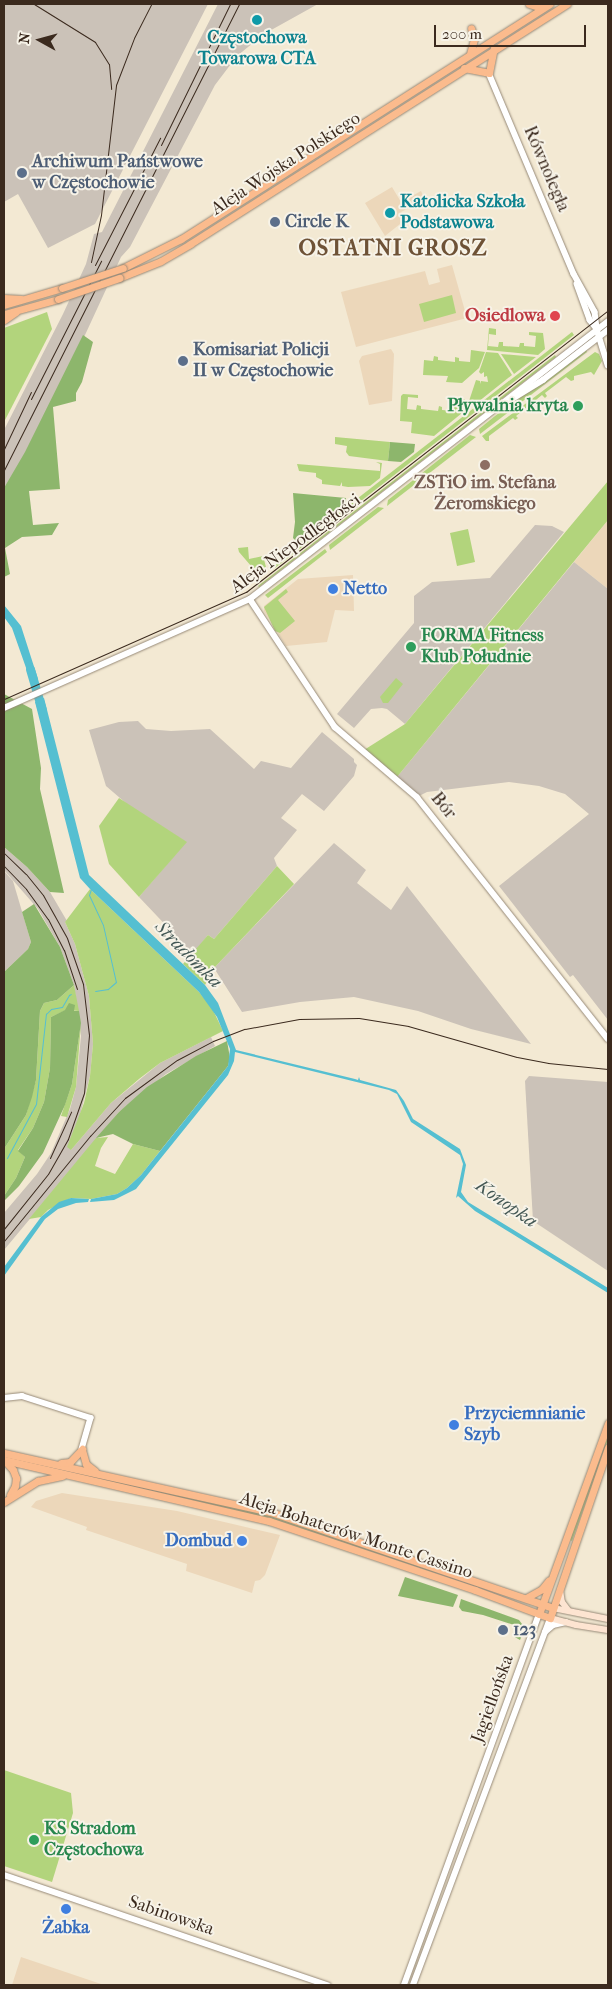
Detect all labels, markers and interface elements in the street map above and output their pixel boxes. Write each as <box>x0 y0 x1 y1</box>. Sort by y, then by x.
marker: Częstochowa Towarowa CTA <box>251 14 263 26</box>
north arrow <box>15 15 65 65</box>
scale bar <box>437 15 590 47</box>
text: 200 m <box>442 25 482 43</box>
place label: Częstochowa Towarowa CTA <box>198 28 316 70</box>
text: N <box>16 32 34 44</box>
street label: Aleja Wojska Polskiego <box>207 108 365 220</box>
street label: Równoległa <box>518 123 574 215</box>
place label: Archiwum Państwowe w Częstochowie <box>32 152 203 194</box>
marker: Archiwum Państwowe w Częstochowie <box>16 167 28 179</box>
place label: Katolicka Szkoła Podstawowa <box>400 192 525 234</box>
marker: Katolicka Szkoła Podstawowa <box>384 207 396 219</box>
place label: Circle K <box>285 211 348 233</box>
marker: Circle K <box>269 216 281 228</box>
district label: OSTATNI GROSZ <box>297 236 489 262</box>
place label: Osiedlowa <box>465 305 545 327</box>
marker: Osiedlowa <box>549 310 561 322</box>
place label: Komisariat Policji II w Częstochowie <box>193 340 333 382</box>
marker: Komisariat Policji II w Częstochowie <box>177 355 189 367</box>
place label: Pływalnia kryta <box>447 395 568 417</box>
marker: Pływalnia kryta <box>572 400 584 412</box>
marker: ZSTiO im. Stefana Żeromskiego <box>479 459 491 471</box>
place label: ZSTiO im. Stefana Żeromskiego <box>414 473 556 516</box>
street label: Aleja Niepodległości <box>227 490 365 598</box>
place label: Netto <box>343 578 387 600</box>
marker: Netto <box>327 583 339 595</box>
place label: FORMA Fitness Klub Południe <box>421 626 544 669</box>
marker: FORMA Fitness Klub Południe <box>405 641 417 653</box>
street label: Bór <box>426 788 460 824</box>
water label: Stradomka <box>149 916 227 994</box>
water label: Konopka <box>471 1175 541 1233</box>
place label: Przyciemnianie Szyb <box>464 1404 585 1446</box>
marker: Przyciemnianie Szyb <box>448 1419 460 1431</box>
street label: Aleja Bohaterów Monte Cassino <box>237 1488 475 1584</box>
place label: Dombud <box>165 1530 232 1552</box>
marker: Dombud <box>236 1535 248 1547</box>
place label: 123 <box>513 1619 536 1641</box>
marker: 123 <box>497 1624 509 1636</box>
street label: Jagiellońska <box>467 1652 519 1746</box>
place label: KS Stradom Częstochowa <box>44 1819 143 1862</box>
marker: KS Stradom Częstochowa <box>28 1834 40 1846</box>
street label: Sabinowska <box>125 1891 217 1941</box>
marker: Żabka <box>60 1903 72 1915</box>
place label: Żabka <box>42 1917 90 1939</box>

